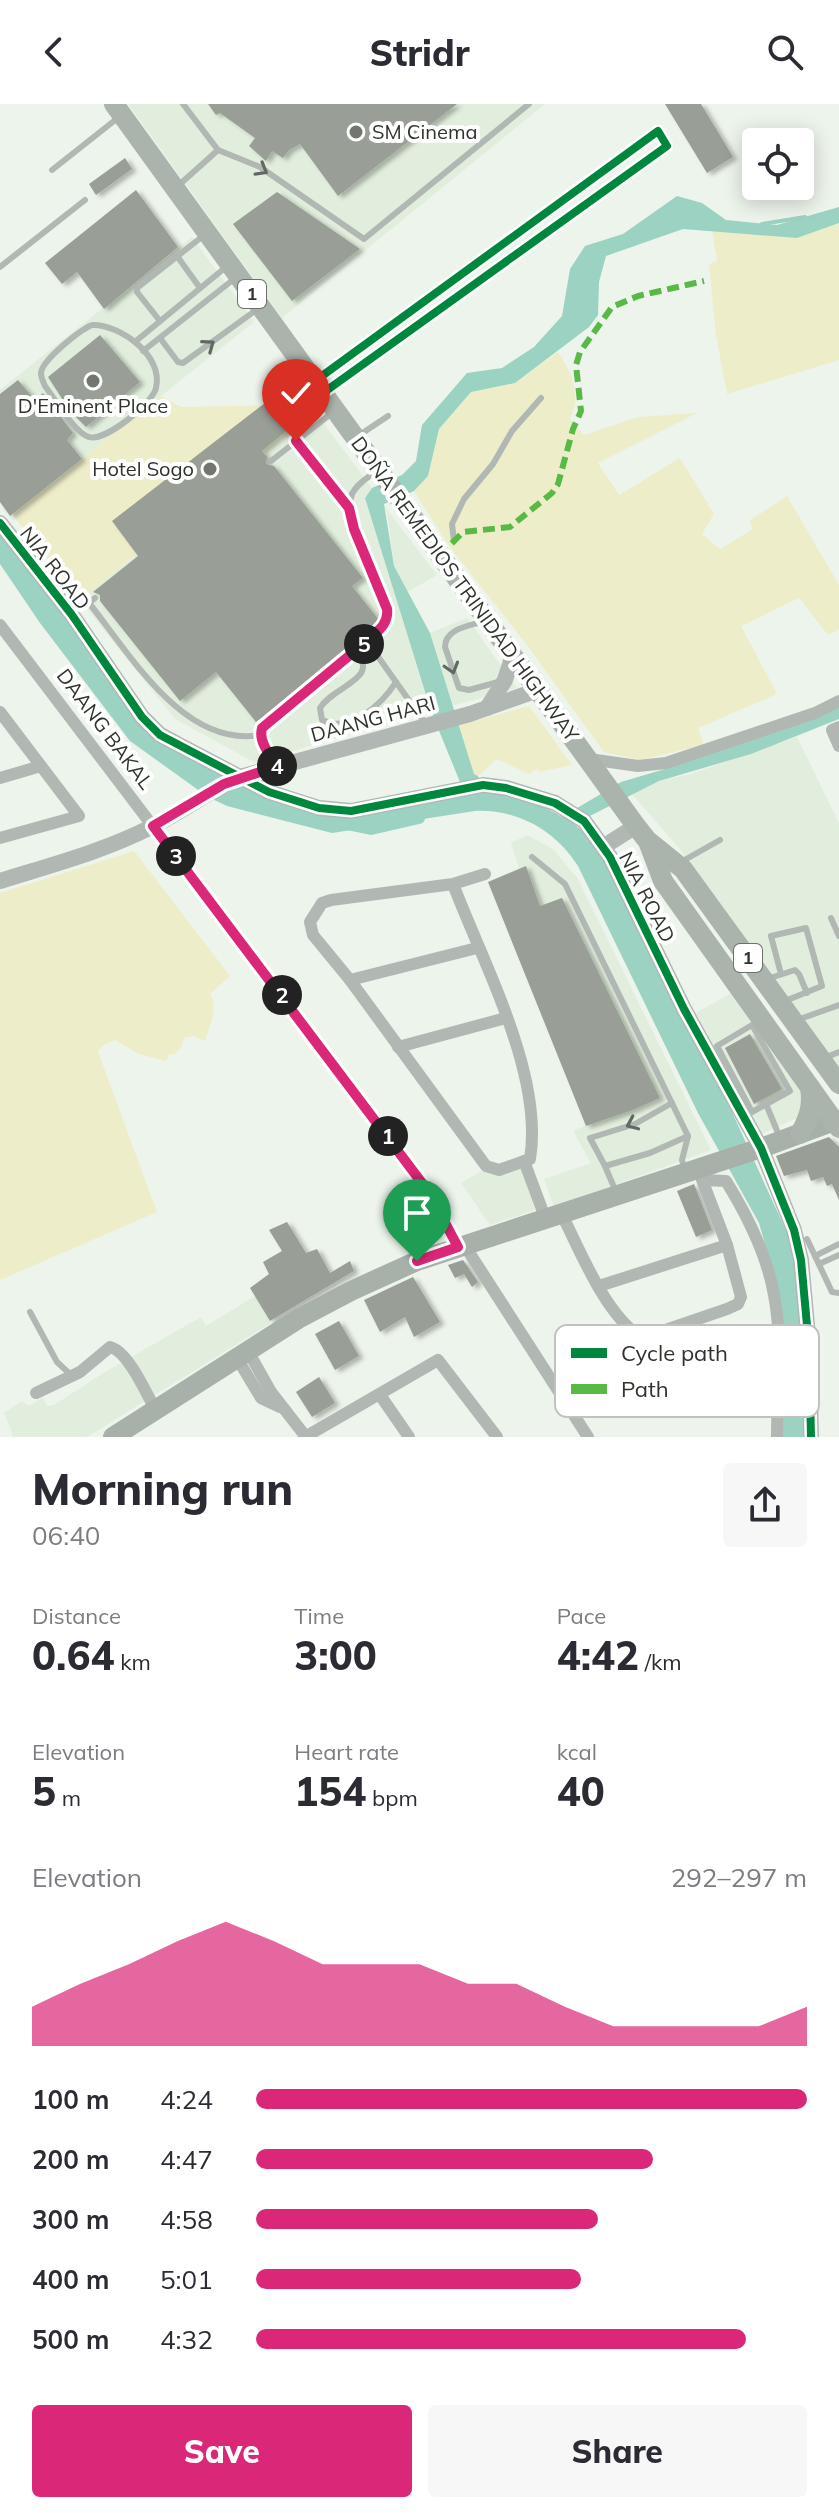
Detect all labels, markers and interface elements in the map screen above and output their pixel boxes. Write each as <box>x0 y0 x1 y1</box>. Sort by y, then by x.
icon: back <box>32 30 76 74</box>
text: Stridr <box>370 30 469 75</box>
icon: search <box>763 30 807 74</box>
place label: SM Cinema <box>372 119 477 144</box>
marker: SM Cinema <box>347 123 365 141</box>
map controls <box>742 128 814 200</box>
button: locate <box>742 128 814 200</box>
one-way arrow <box>253 160 268 176</box>
road number: 1 <box>238 280 266 308</box>
one-way arrow <box>200 341 214 355</box>
pin <box>262 359 330 441</box>
icon: check <box>274 371 318 415</box>
marker: D'Eminent Place <box>84 372 102 390</box>
place label: D'Eminent Place <box>18 393 168 418</box>
street label: DOÑA REMEDIOS TRINIDAD HIGHWAY <box>346 431 585 747</box>
place label: Hotel Sogo <box>92 456 194 481</box>
marker: Hotel Sogo <box>201 460 219 478</box>
street label: NIA ROAD <box>15 521 96 614</box>
pin: 5 <box>344 624 384 664</box>
text: 5 <box>357 630 371 658</box>
one-way arrow <box>443 660 459 674</box>
street label: DAANG BAKAL <box>52 663 159 794</box>
street label: DAANG HARI <box>308 690 438 747</box>
pin: 4 <box>257 746 297 786</box>
text: 4 <box>270 752 284 780</box>
pin: 3 <box>156 836 196 876</box>
text: 3 <box>169 842 183 870</box>
street label: NIA ROAD <box>614 847 681 946</box>
road number: 1 <box>734 944 762 972</box>
pin: 2 <box>262 975 302 1015</box>
text: 2 <box>275 981 289 1009</box>
one-way arrow <box>626 1114 641 1130</box>
pin: 1 <box>368 1116 408 1156</box>
text: 1 <box>381 1122 395 1150</box>
pin <box>383 1179 451 1261</box>
icon: arrive <box>395 1191 439 1235</box>
legend <box>555 1325 819 1417</box>
text: Cycle path <box>621 1339 728 1367</box>
text: Path <box>621 1375 669 1403</box>
text: Morning run <box>32 1461 293 1516</box>
button: share <box>723 1463 807 1547</box>
text: 06:40 <box>32 1519 100 1552</box>
text: Distance <box>32 1602 121 1630</box>
text: Time <box>294 1602 344 1630</box>
text: Pace <box>557 1602 606 1630</box>
text: 0.64 <box>32 1630 114 1680</box>
text: 3:00 <box>294 1630 377 1680</box>
text: 4:42 <box>557 1630 639 1680</box>
text: km <box>114 1648 151 1676</box>
text: /km <box>639 1648 682 1676</box>
text: Elevation <box>32 1738 125 1766</box>
text: Heart rate <box>294 1738 399 1766</box>
text: kcal <box>557 1738 597 1766</box>
text: 5 <box>32 1766 56 1816</box>
text: 154 <box>294 1766 366 1816</box>
text: 40 <box>557 1766 605 1816</box>
text: m <box>56 1784 81 1812</box>
text: bpm <box>366 1784 418 1812</box>
text: Elevation <box>32 1861 142 1894</box>
text: 292–297 m <box>671 1861 807 1894</box>
text: 100 m <box>32 2083 109 2116</box>
text: 4:24 <box>160 2083 213 2116</box>
text: 200 m <box>32 2143 109 2176</box>
text: 4:47 <box>160 2143 213 2176</box>
text: 300 m <box>32 2203 109 2236</box>
text: 4:58 <box>160 2203 213 2236</box>
text: 400 m <box>32 2263 109 2296</box>
text: 5:01 <box>160 2263 213 2296</box>
text: 500 m <box>32 2323 109 2356</box>
text: 4:32 <box>160 2323 213 2356</box>
button: Save <box>32 2405 412 2497</box>
button: Share <box>428 2405 807 2497</box>

